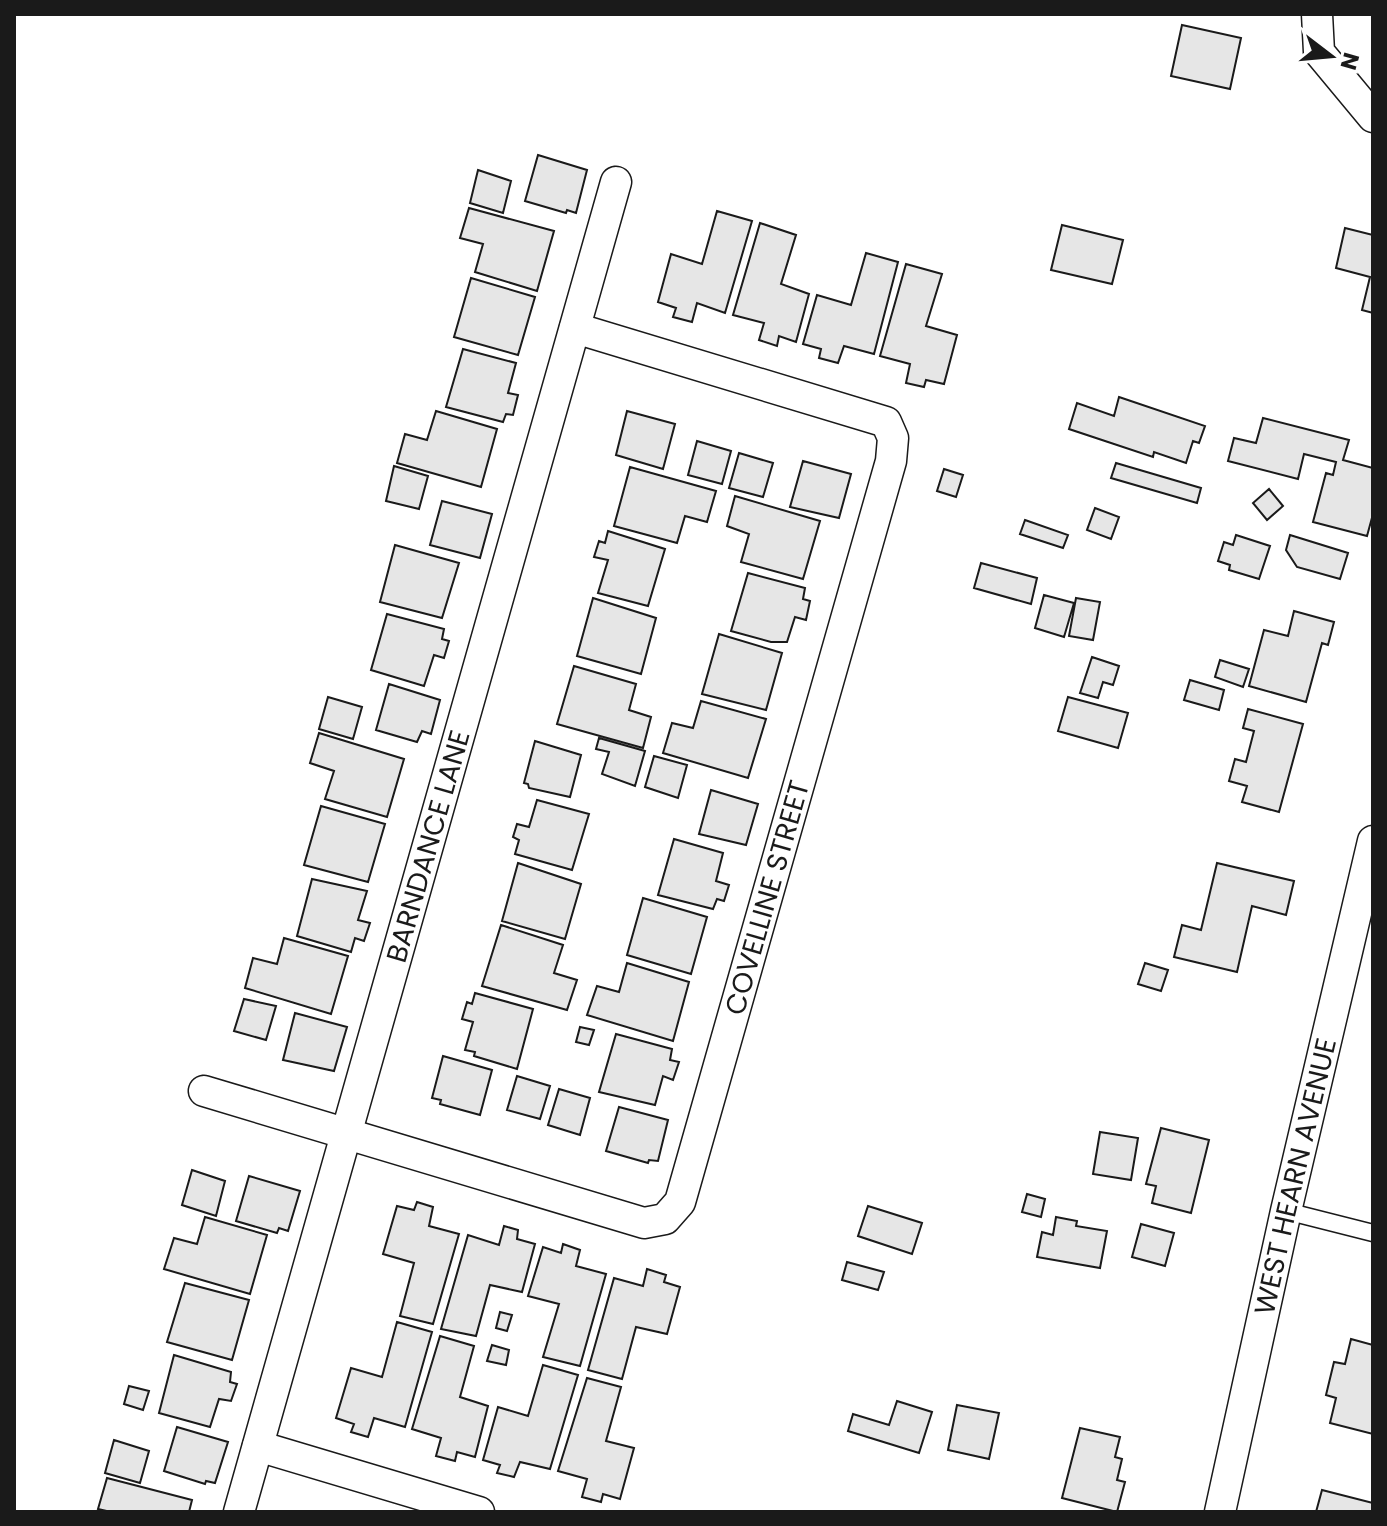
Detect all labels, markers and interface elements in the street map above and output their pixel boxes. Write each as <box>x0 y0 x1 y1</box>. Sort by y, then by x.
north arrow <box>1291 16 1371 96</box>
text: N <box>1333 49 1367 74</box>
street label: BARNDANCE LANE <box>376 726 479 967</box>
street label: COVELLINE STREET <box>715 776 819 1019</box>
street label: WEST HEARN AVENUE <box>1244 1034 1346 1318</box>

